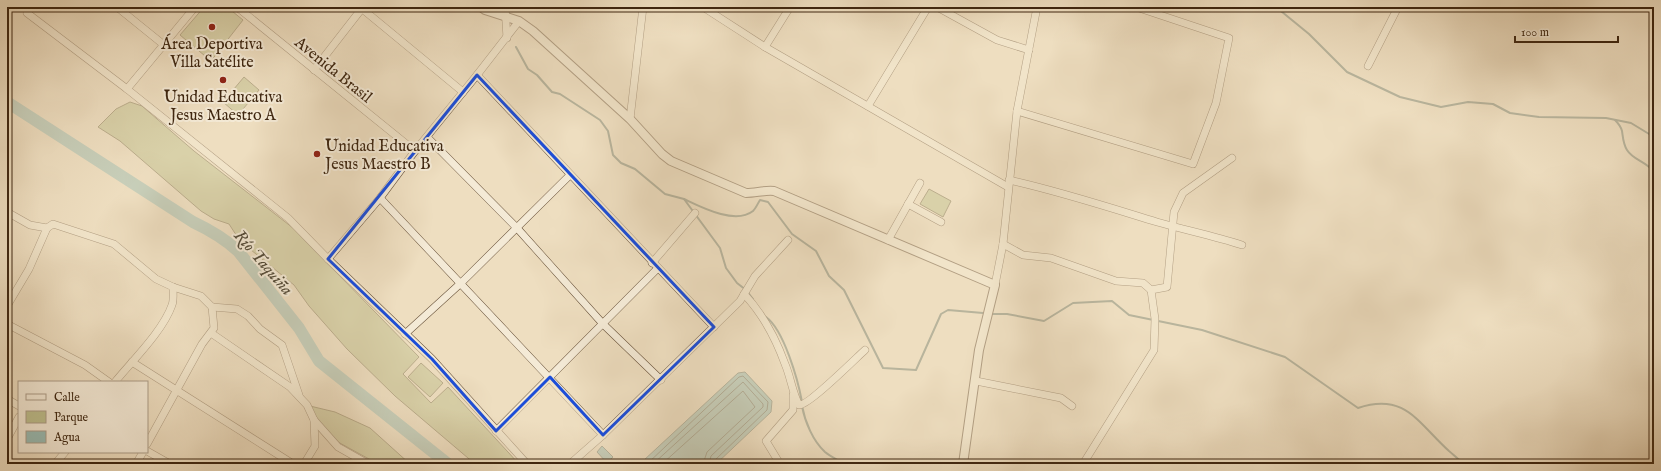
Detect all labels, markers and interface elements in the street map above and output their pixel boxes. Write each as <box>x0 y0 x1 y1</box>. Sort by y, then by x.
scale bar <box>1515 18 1618 44</box>
marker: Área Deportiva Villa Satélite <box>207 22 217 32</box>
text: 100 m <box>1521 25 1549 40</box>
place label: Área Deportiva Villa Satélite <box>160 33 263 73</box>
street label: Avenida Brasil <box>289 33 376 108</box>
marker: Unidad Educativa Jesus Maestro A <box>218 75 228 85</box>
place label: Unidad Educativa Jesus Maestro A <box>164 88 282 126</box>
place label: Unidad Educativa Jesus Maestro B <box>323 137 444 175</box>
marker: Unidad Educativa Jesus Maestro B <box>312 149 322 159</box>
water label: Río Taquiña <box>229 226 297 301</box>
legend <box>18 381 148 453</box>
text: Calle <box>54 390 80 405</box>
text: Parque <box>54 410 89 426</box>
text: Agua <box>53 430 81 445</box>

